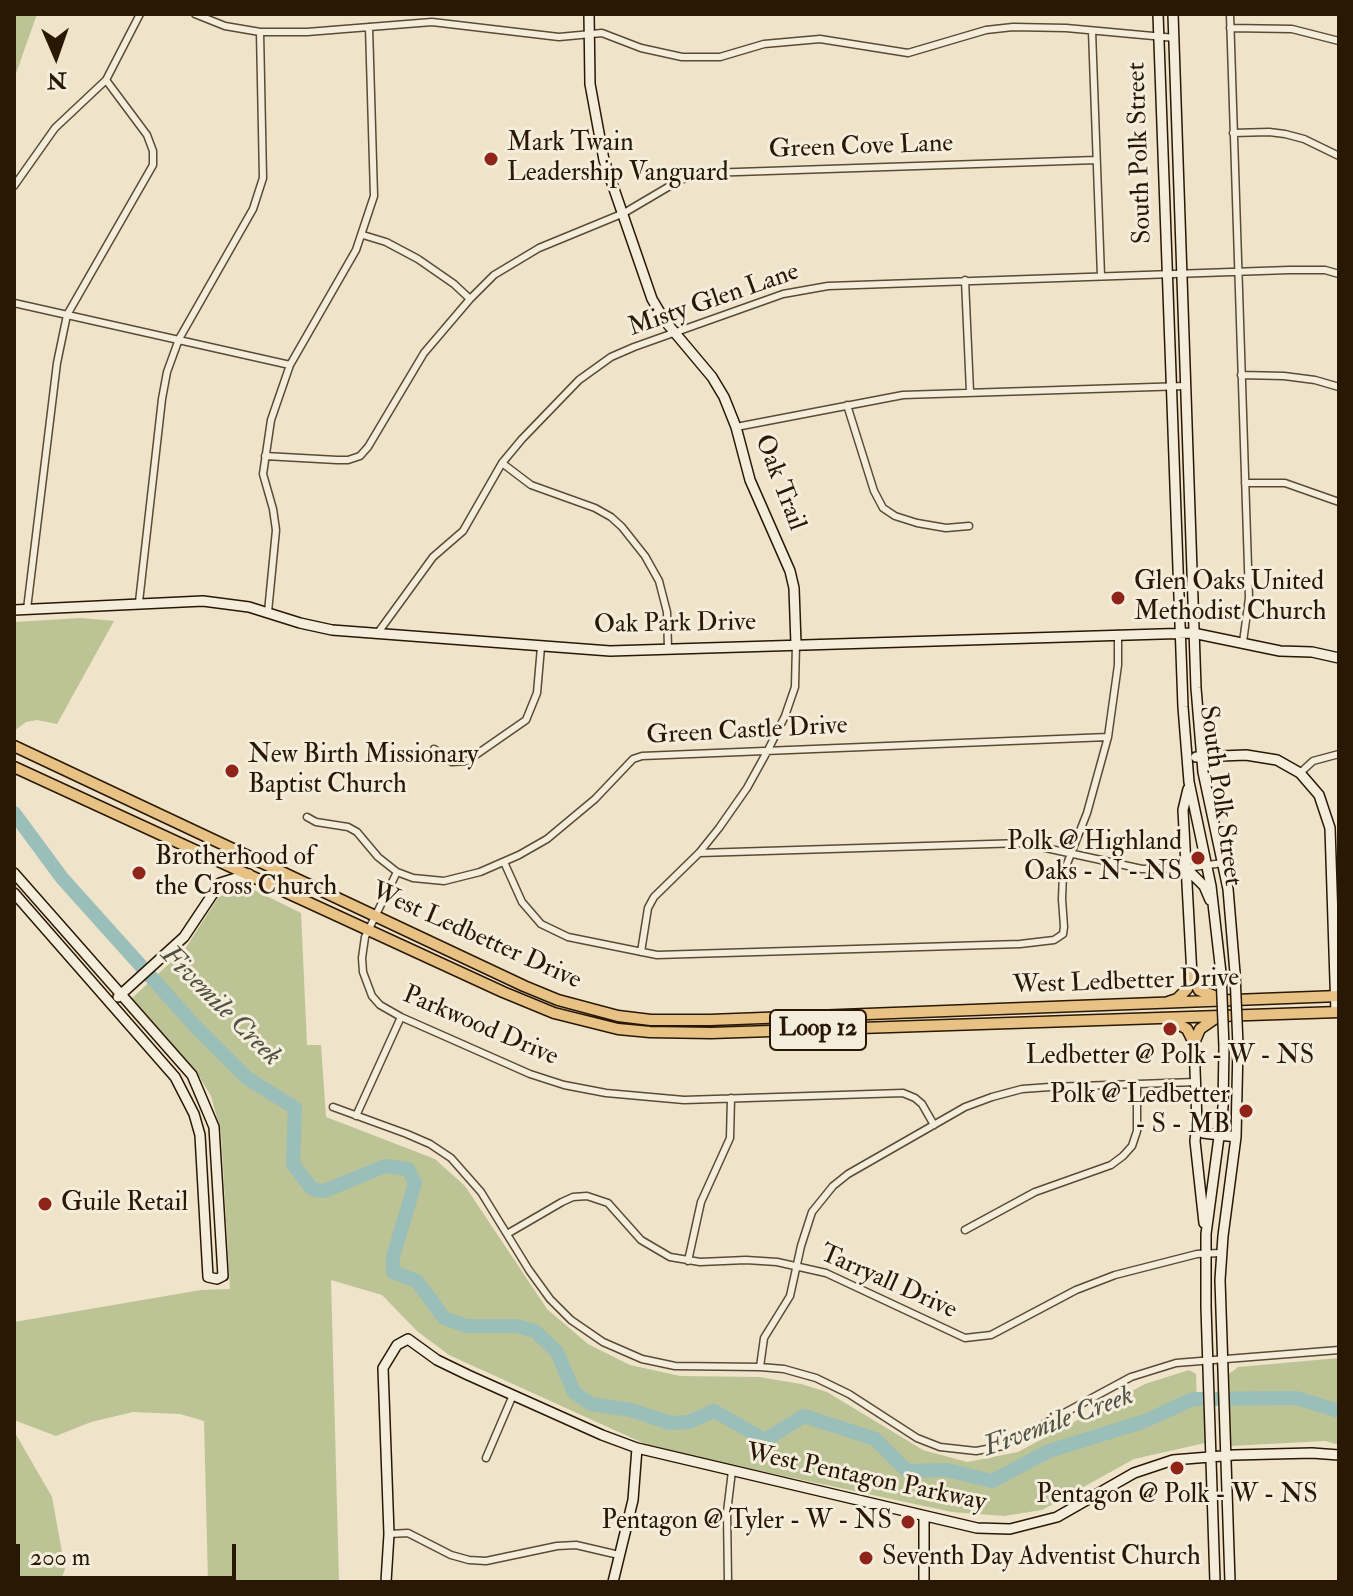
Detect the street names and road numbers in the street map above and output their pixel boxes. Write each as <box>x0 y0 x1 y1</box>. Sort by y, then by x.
street label: South Polk Street <box>1122 62 1160 244</box>
street label: Green Cove Lane <box>768 129 954 167</box>
street label: Misty Glen Lane <box>625 257 803 345</box>
street label: Oak Trail <box>746 431 812 535</box>
street label: Oak Park Drive <box>594 608 756 642</box>
street label: South Polk Street <box>1191 704 1247 888</box>
street label: Green Castle Drive <box>646 711 848 753</box>
street label: West Ledbetter Drive <box>366 877 586 997</box>
street label: West Ledbetter Drive <box>1012 963 1240 1003</box>
street label: Parkwood Drive <box>398 980 562 1074</box>
road number: Loop 12 <box>770 1010 866 1050</box>
street label: Tarryall Drive <box>815 1239 961 1327</box>
street label: West Pentagon Parkway <box>743 1438 989 1520</box>

